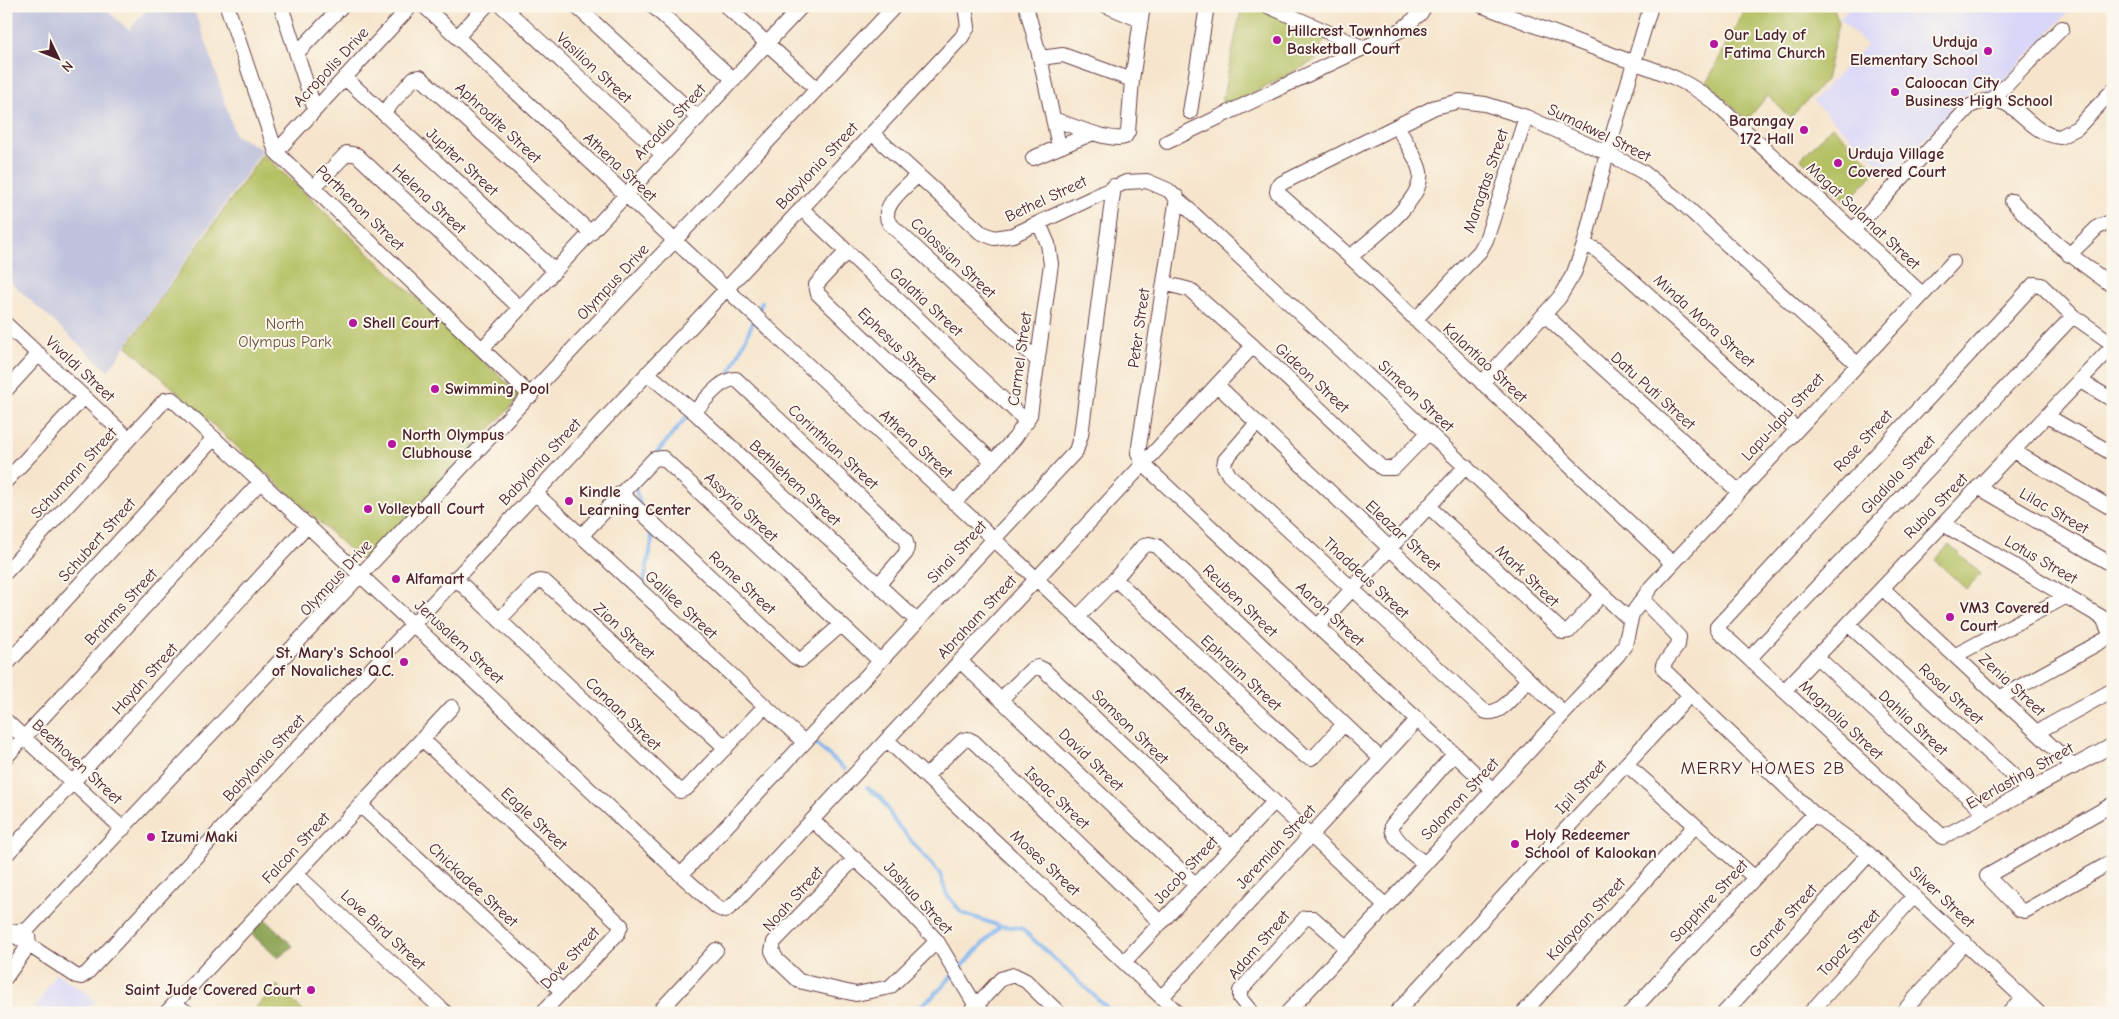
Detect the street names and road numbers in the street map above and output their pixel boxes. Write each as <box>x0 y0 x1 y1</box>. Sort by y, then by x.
street label: Acropolis Drive <box>290 24 372 110</box>
street label: Vasilion Street <box>553 29 636 108</box>
street label: Aphrodite Street <box>451 79 545 168</box>
street label: Arcadia Street <box>630 80 710 164</box>
street label: Sumakwel Street <box>1545 100 1654 166</box>
street label: Babylonia Street <box>772 119 862 213</box>
street label: Jupiter Street <box>422 124 502 200</box>
street label: Maragtas Street <box>1460 126 1512 235</box>
street label: Athena Street <box>580 129 660 206</box>
street label: Magat Salamat Street <box>1803 159 1924 274</box>
street label: Helena Street <box>389 160 470 238</box>
street label: Parthenon Street <box>312 161 408 255</box>
street label: Bethel Street <box>1002 172 1090 226</box>
street label: Colossian Street <box>907 214 1000 302</box>
street label: Olympus Drive <box>573 240 653 324</box>
street label: Galatia Street <box>886 264 967 341</box>
street label: Minda Mora Street <box>1650 271 1758 371</box>
street label: Peter Street <box>1125 287 1154 369</box>
street label: Ephesus Street <box>854 304 940 388</box>
street label: Carmel Street <box>1005 310 1036 407</box>
street label: Kalantiao Street <box>1439 320 1531 407</box>
street label: Vivaldi Street <box>42 332 119 406</box>
street label: Gideon Street <box>1271 339 1353 417</box>
street label: Datu Puti Street <box>1607 348 1699 434</box>
street label: Simeon Street <box>1375 357 1458 436</box>
street label: Lapu-lapu Street <box>1738 369 1828 464</box>
street label: Corinthian Street <box>784 401 882 494</box>
street label: Athena Street <box>876 406 956 483</box>
street label: Rose Street <box>1830 406 1896 476</box>
street label: Babylonia Street <box>495 415 585 509</box>
street label: Schumann Street <box>27 423 121 522</box>
street label: Gladiola Street <box>1857 432 1939 518</box>
street label: Bethlehem Street <box>746 436 845 530</box>
street label: Assyria Street <box>701 469 782 546</box>
street label: Rubia Street <box>1900 469 1972 542</box>
street label: Lilac Street <box>2016 484 2092 538</box>
street label: Schubert Street <box>55 494 140 585</box>
street label: Eleazar Street <box>1362 497 1445 576</box>
street label: Sinai Street <box>924 517 991 587</box>
street label: Lotus Street <box>2001 532 2081 588</box>
street label: Thaddeus Street <box>1319 534 1413 623</box>
street label: Olympus Drive <box>296 536 376 620</box>
street label: Mark Street <box>1492 541 1563 611</box>
street label: Rome Street <box>705 548 779 619</box>
street label: Reuben Street <box>1199 561 1281 641</box>
street label: Brahms Street <box>81 565 161 649</box>
street label: Galilee Street <box>641 567 721 643</box>
street label: Abraham Street <box>934 571 1021 662</box>
street label: Aaron Street <box>1292 578 1368 650</box>
street label: Jerusalem Street <box>411 596 507 688</box>
street label: Zion Street <box>590 599 658 663</box>
street label: Ephraim Street <box>1197 631 1285 715</box>
street label: Haydn Street <box>108 639 182 718</box>
street label: Zenia Street <box>1975 650 2049 720</box>
street label: Rosal Street <box>1915 660 1987 729</box>
street label: Canaan Street <box>582 674 665 755</box>
street label: Magnolia Street <box>1795 676 1887 764</box>
street label: Athena Street <box>1172 682 1252 759</box>
street label: Samson Street <box>1088 686 1172 768</box>
street label: Dahlia Street <box>1875 687 1952 760</box>
street label: Babylonia Street <box>219 711 309 805</box>
street label: Beethoven Street <box>28 716 126 808</box>
street label: David Street <box>1055 725 1127 795</box>
street label: Everlasting Street <box>1963 739 2077 813</box>
street label: Solomon Street <box>1418 754 1503 844</box>
street label: Ipil Street <box>1551 756 1611 818</box>
street label: Isaac Street <box>1021 763 1093 833</box>
street label: Eagle Street <box>497 784 571 854</box>
street label: Jeremiah Street <box>1232 801 1320 893</box>
street label: Falcon Street <box>259 808 334 887</box>
street label: Moses Street <box>1007 826 1084 900</box>
street label: Jacob Street <box>1150 832 1222 907</box>
street label: Chickadee Street <box>425 839 522 931</box>
street label: Sapphire Street <box>1666 856 1752 946</box>
street label: Joshua Street <box>880 858 956 938</box>
street label: Noah Street <box>759 862 827 935</box>
street label: Silver Street <box>1906 862 1978 932</box>
street label: Kalayaan Street <box>1543 874 1629 964</box>
street label: Garnet Street <box>1745 880 1821 962</box>
street label: Love Bird Street <box>337 886 429 974</box>
street label: Topaz Street <box>1814 905 1884 980</box>
street label: Adam Street <box>1224 907 1294 983</box>
street label: Dove Street <box>537 923 604 993</box>

